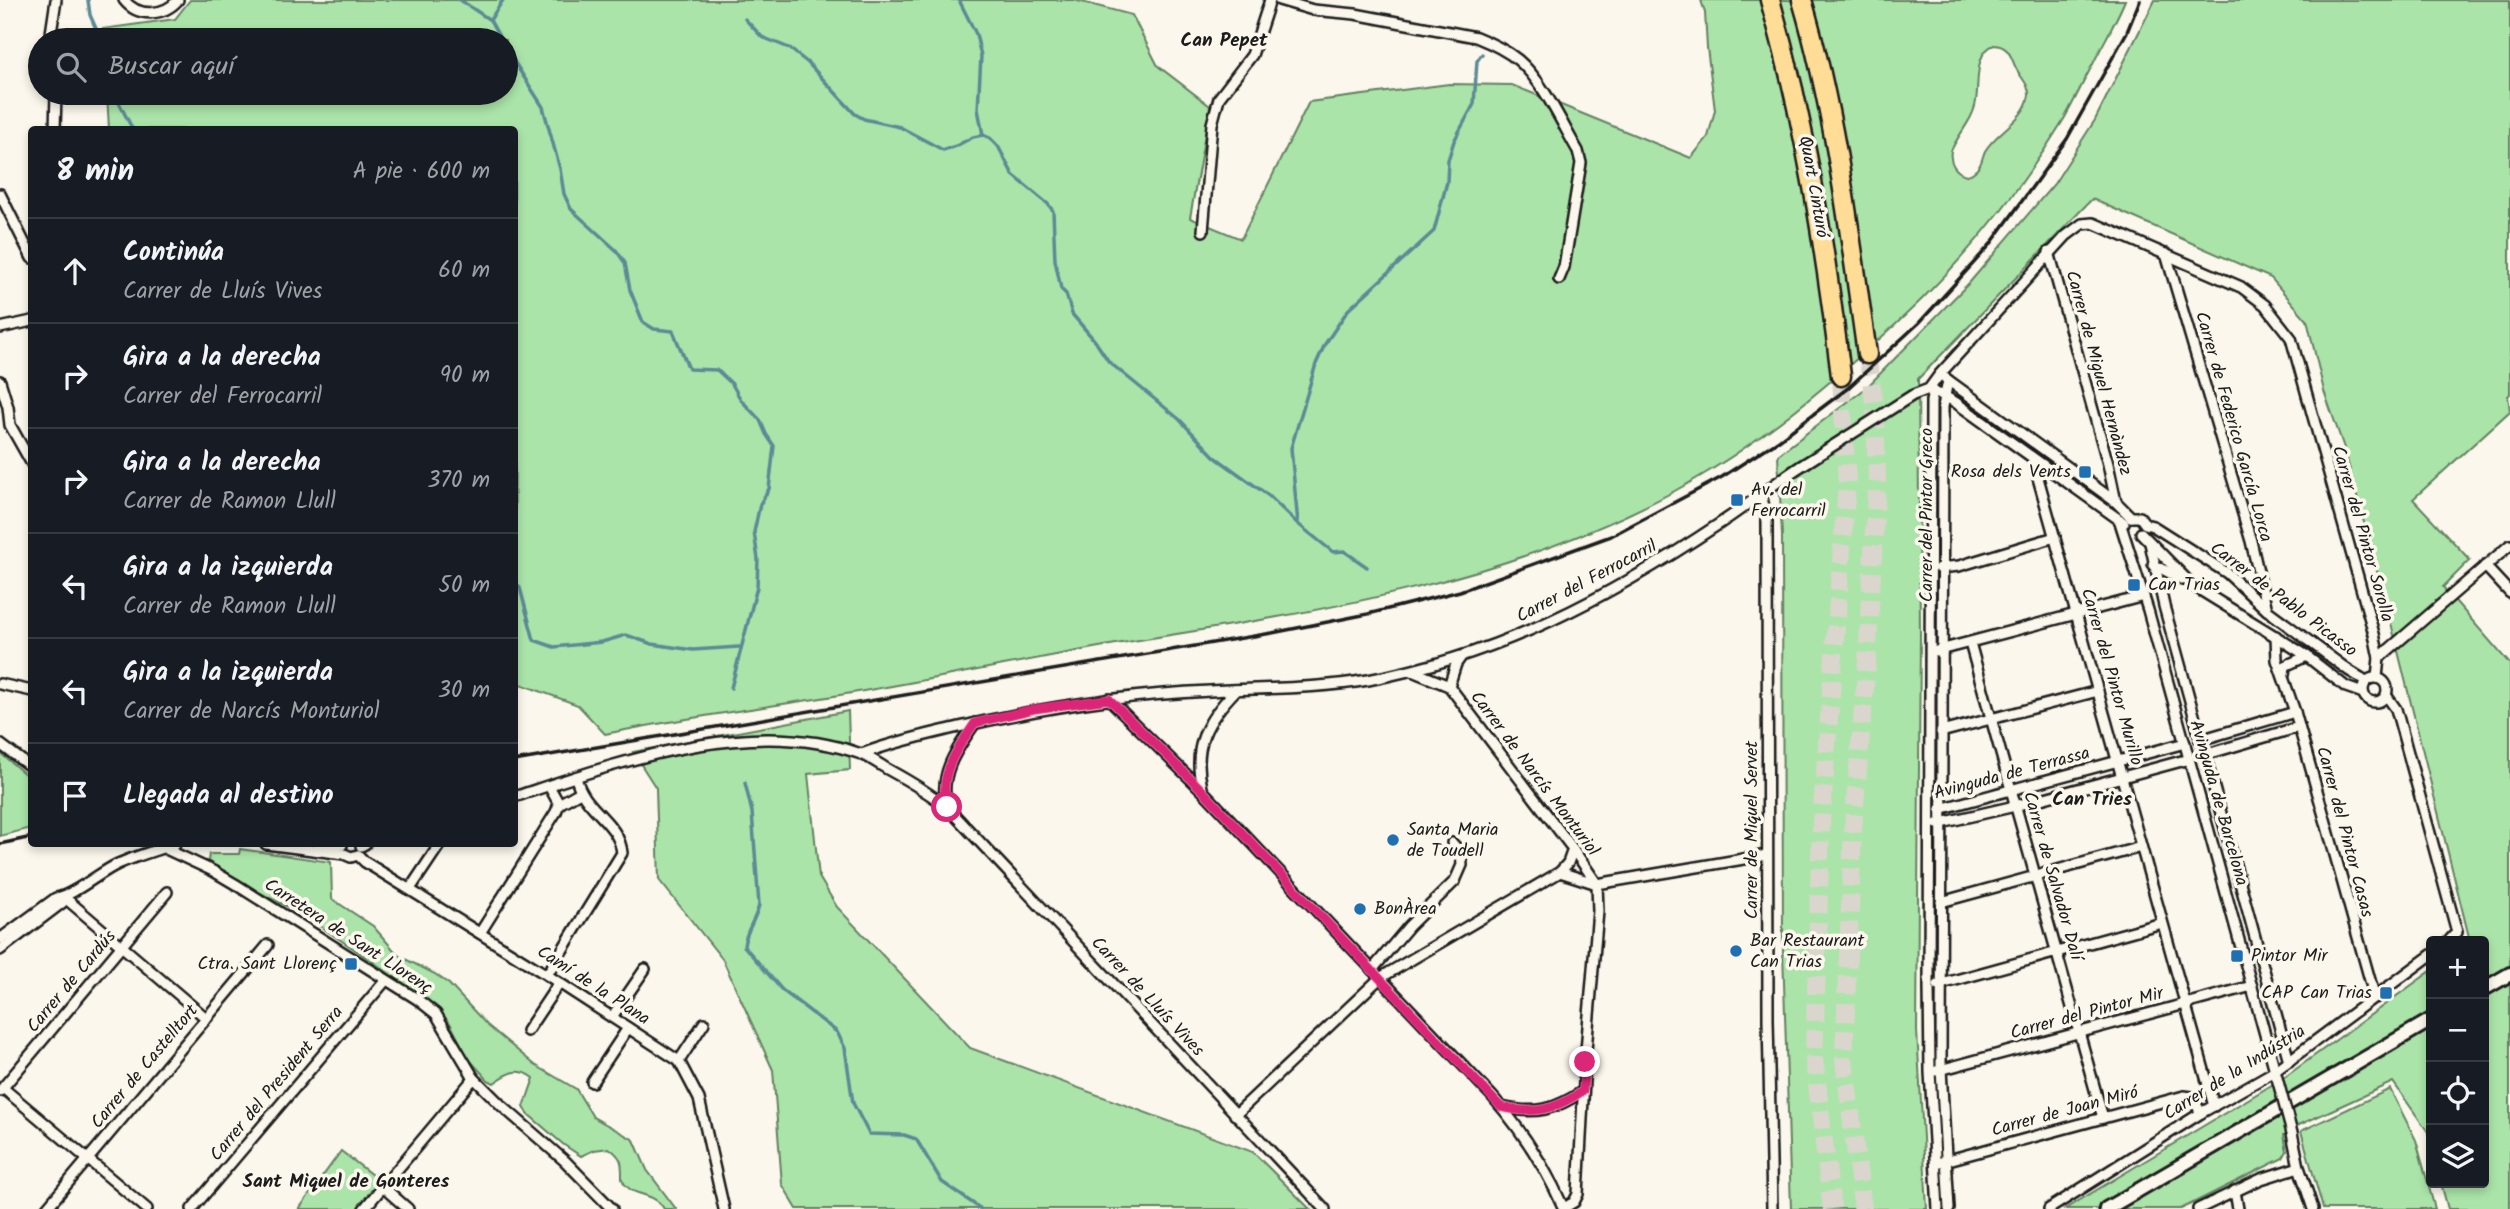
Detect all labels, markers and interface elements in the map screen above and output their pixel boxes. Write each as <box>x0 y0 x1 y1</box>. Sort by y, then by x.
district label: Can Pepet <box>1180 26 1268 56</box>
search box <box>28 28 518 105</box>
text: Buscar aquí <box>108 46 234 88</box>
icon: search <box>52 48 90 86</box>
street label: Quart Cinturó <box>1790 134 1836 241</box>
text: 8 min <box>56 148 134 196</box>
text: A pie · 600 m <box>353 154 490 190</box>
text: Continúa <box>123 232 224 274</box>
icon: ahead <box>56 252 94 290</box>
text: 60 m <box>438 253 490 289</box>
street label: Carrer de Miguel Hernàndez <box>2057 267 2139 479</box>
text: Carrer de Lluís Vives <box>123 274 322 310</box>
street label: Carrer de Federico García Lorca <box>2186 308 2280 546</box>
text: Gira a la derecha <box>123 337 321 379</box>
icon: right <box>56 357 94 395</box>
text: 90 m <box>440 358 490 394</box>
text: Carrer del Ferrocarril <box>123 379 322 415</box>
street label: Carrer del Pintor Greco <box>1913 428 1942 602</box>
text: Gira a la derecha <box>123 442 321 484</box>
street label: Carrer del Pintor Sorolla <box>2323 442 2401 626</box>
place label: Rosa dels Vents <box>1951 458 2071 487</box>
icon: right <box>56 462 94 500</box>
text: 370 m <box>427 463 490 499</box>
marker: Rosa dels Vents <box>2077 464 2093 480</box>
place label: Av. del Ferrocarril <box>1751 476 1826 526</box>
text: Carrer de Ramon Llull <box>123 484 336 520</box>
marker: Av. del Ferrocarril <box>1729 492 1745 508</box>
street label: Carrer del Ferrocarril <box>1511 532 1663 631</box>
street label: Carrer de Pablo Picasso <box>2203 535 2363 665</box>
text: Gira a la izquierda <box>123 547 333 589</box>
icon: left <box>56 567 94 605</box>
text: 50 m <box>439 568 490 604</box>
place label: Can Trias <box>2148 571 2220 600</box>
marker: Can Trias <box>2126 577 2142 593</box>
street label: Carrer del Pintor Murillo <box>2072 585 2150 769</box>
text: Carrer de Ramon Llull <box>123 589 336 625</box>
text: Gira a la izquierda <box>123 652 333 694</box>
icon: left <box>56 672 94 710</box>
text: 30 m <box>438 673 490 709</box>
street label: Carrer de Narcís Monturiol <box>1462 685 1606 863</box>
text: Carrer de Narcís Monturiol <box>123 694 380 730</box>
street label: Avinguda de Barcelona <box>2180 717 2256 889</box>
street label: Avinguda de Terrassa <box>1931 739 2093 809</box>
street label: Carrer de Miquel Servet <box>1738 740 1767 919</box>
street label: Carrer del Pintor Casas <box>2307 743 2381 921</box>
text: Llegada al destino <box>123 775 334 817</box>
icon: arrive <box>56 777 94 815</box>
district label: Can Tries <box>2052 785 2132 815</box>
street label: Carrer de Salvador Dalí <box>2014 788 2091 966</box>
route start <box>931 791 962 822</box>
place label: Santa Maria de Toudell <box>1407 816 1499 866</box>
marker: Santa Maria de Toudell <box>1385 832 1401 848</box>
street label: Carretera de Sant Llorenç <box>258 871 438 1003</box>
place label: BonÀrea <box>1374 895 1437 924</box>
marker: BonÀrea <box>1352 901 1368 917</box>
street label: Carrer de Cardús <box>20 924 124 1040</box>
place label: Bar Restaurant Can Trias <box>1750 927 1865 977</box>
street label: Carrer de Lluís Vives <box>1083 930 1211 1064</box>
map controls <box>2426 936 2489 1188</box>
button: + <box>2426 936 2489 999</box>
street label: Camí de la Plana <box>531 938 655 1034</box>
place label: Pintor Mir <box>2251 942 2328 971</box>
marker: Bar Restaurant Can Trias <box>1728 943 1744 959</box>
marker: Pintor Mir <box>2229 948 2245 964</box>
place label: Ctra. Sant Llorenç <box>198 950 337 979</box>
marker: Ctra. Sant Llorenç <box>343 956 359 972</box>
street label: Carrer del Pintor Mir <box>2007 979 2168 1048</box>
place label: CAP Can Trias <box>2261 979 2372 1008</box>
marker: CAP Can Trias <box>2378 985 2394 1001</box>
street label: Carrer de Castelltort <box>84 997 207 1136</box>
button: − <box>2426 999 2489 1062</box>
street label: Carrer del President Serra <box>203 1000 351 1168</box>
street label: Carrer de la Indústria <box>2158 1018 2312 1128</box>
route end <box>1569 1046 1600 1077</box>
button: locate <box>2426 1062 2489 1125</box>
street label: Carrer de Joan Miró <box>1988 1078 2143 1146</box>
button: layers <box>2426 1125 2489 1188</box>
district label: Sant Miquel de Gonteres <box>243 1167 450 1197</box>

